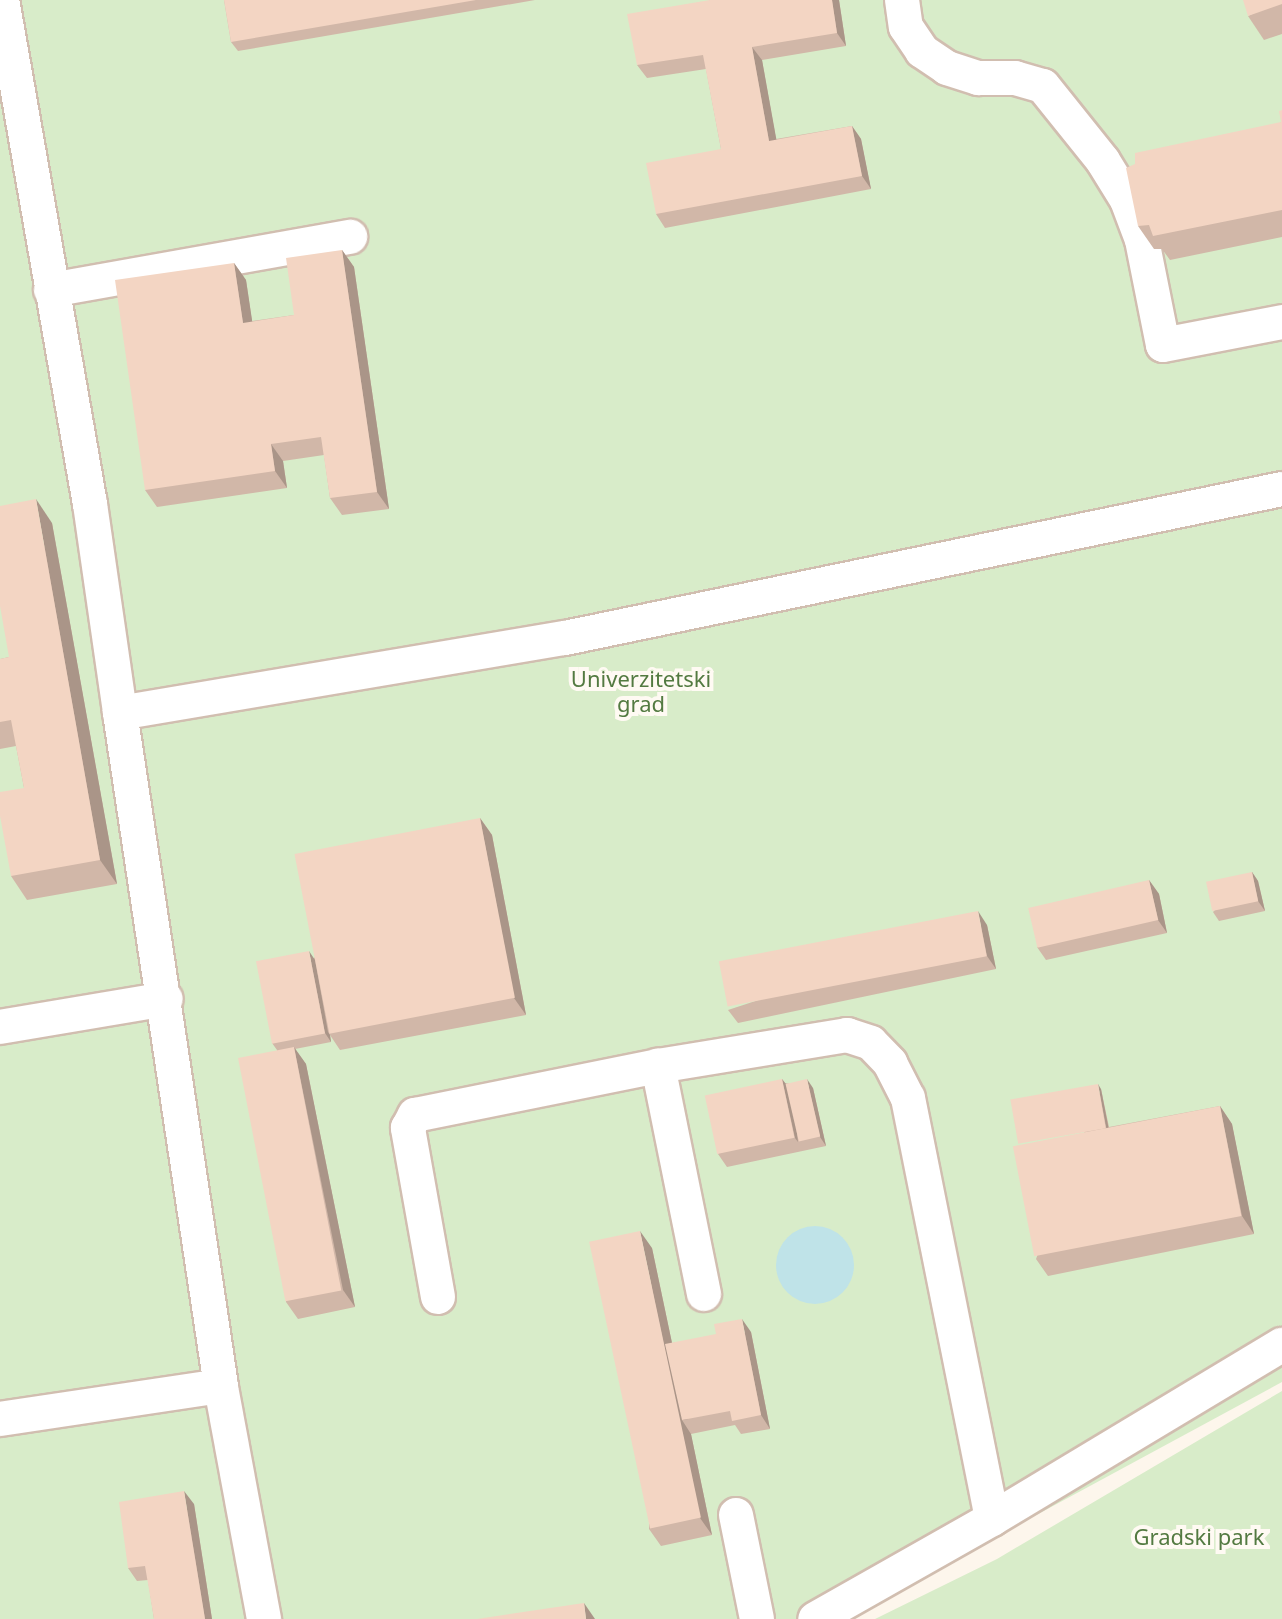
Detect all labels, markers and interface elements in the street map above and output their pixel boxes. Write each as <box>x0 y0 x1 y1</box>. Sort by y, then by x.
park label: Univerzitetski grad <box>571 665 711 716</box>
park label: Gradski park <box>1134 1524 1264 1550</box>

